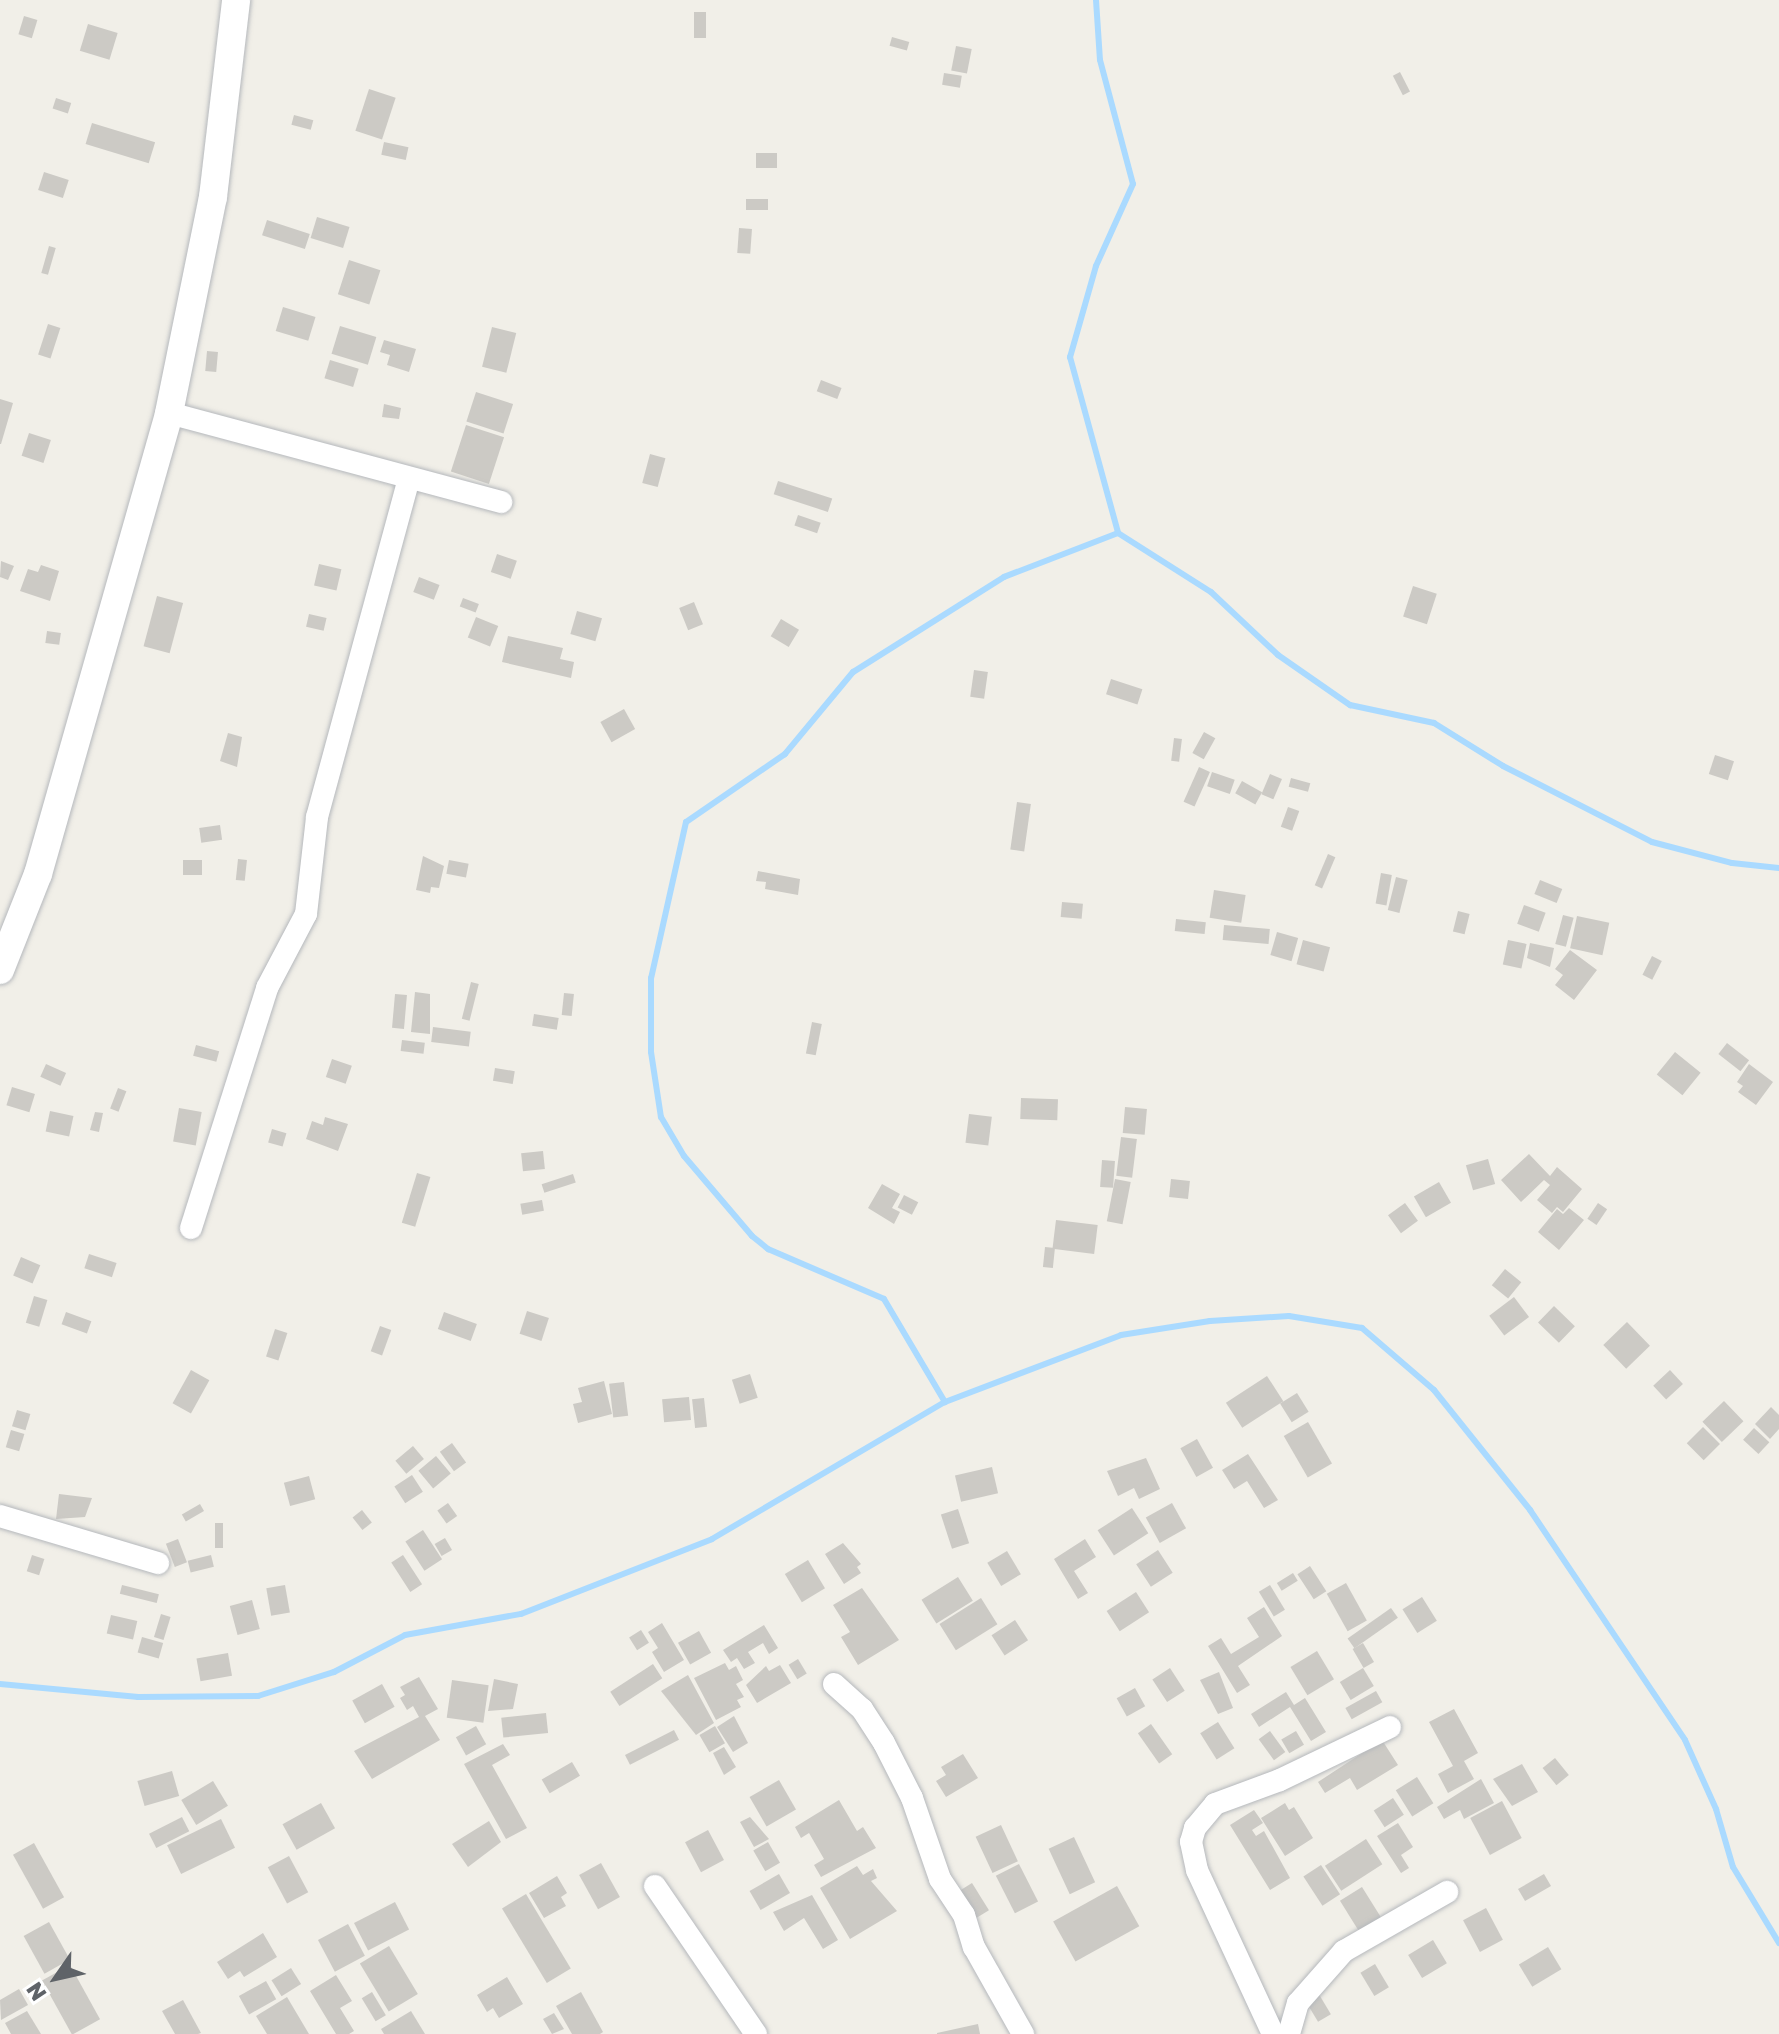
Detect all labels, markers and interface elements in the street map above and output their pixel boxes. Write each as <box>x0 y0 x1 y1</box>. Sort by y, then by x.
north arrow <box>16 1938 96 2018</box>
text: N <box>20 1977 52 2006</box>

